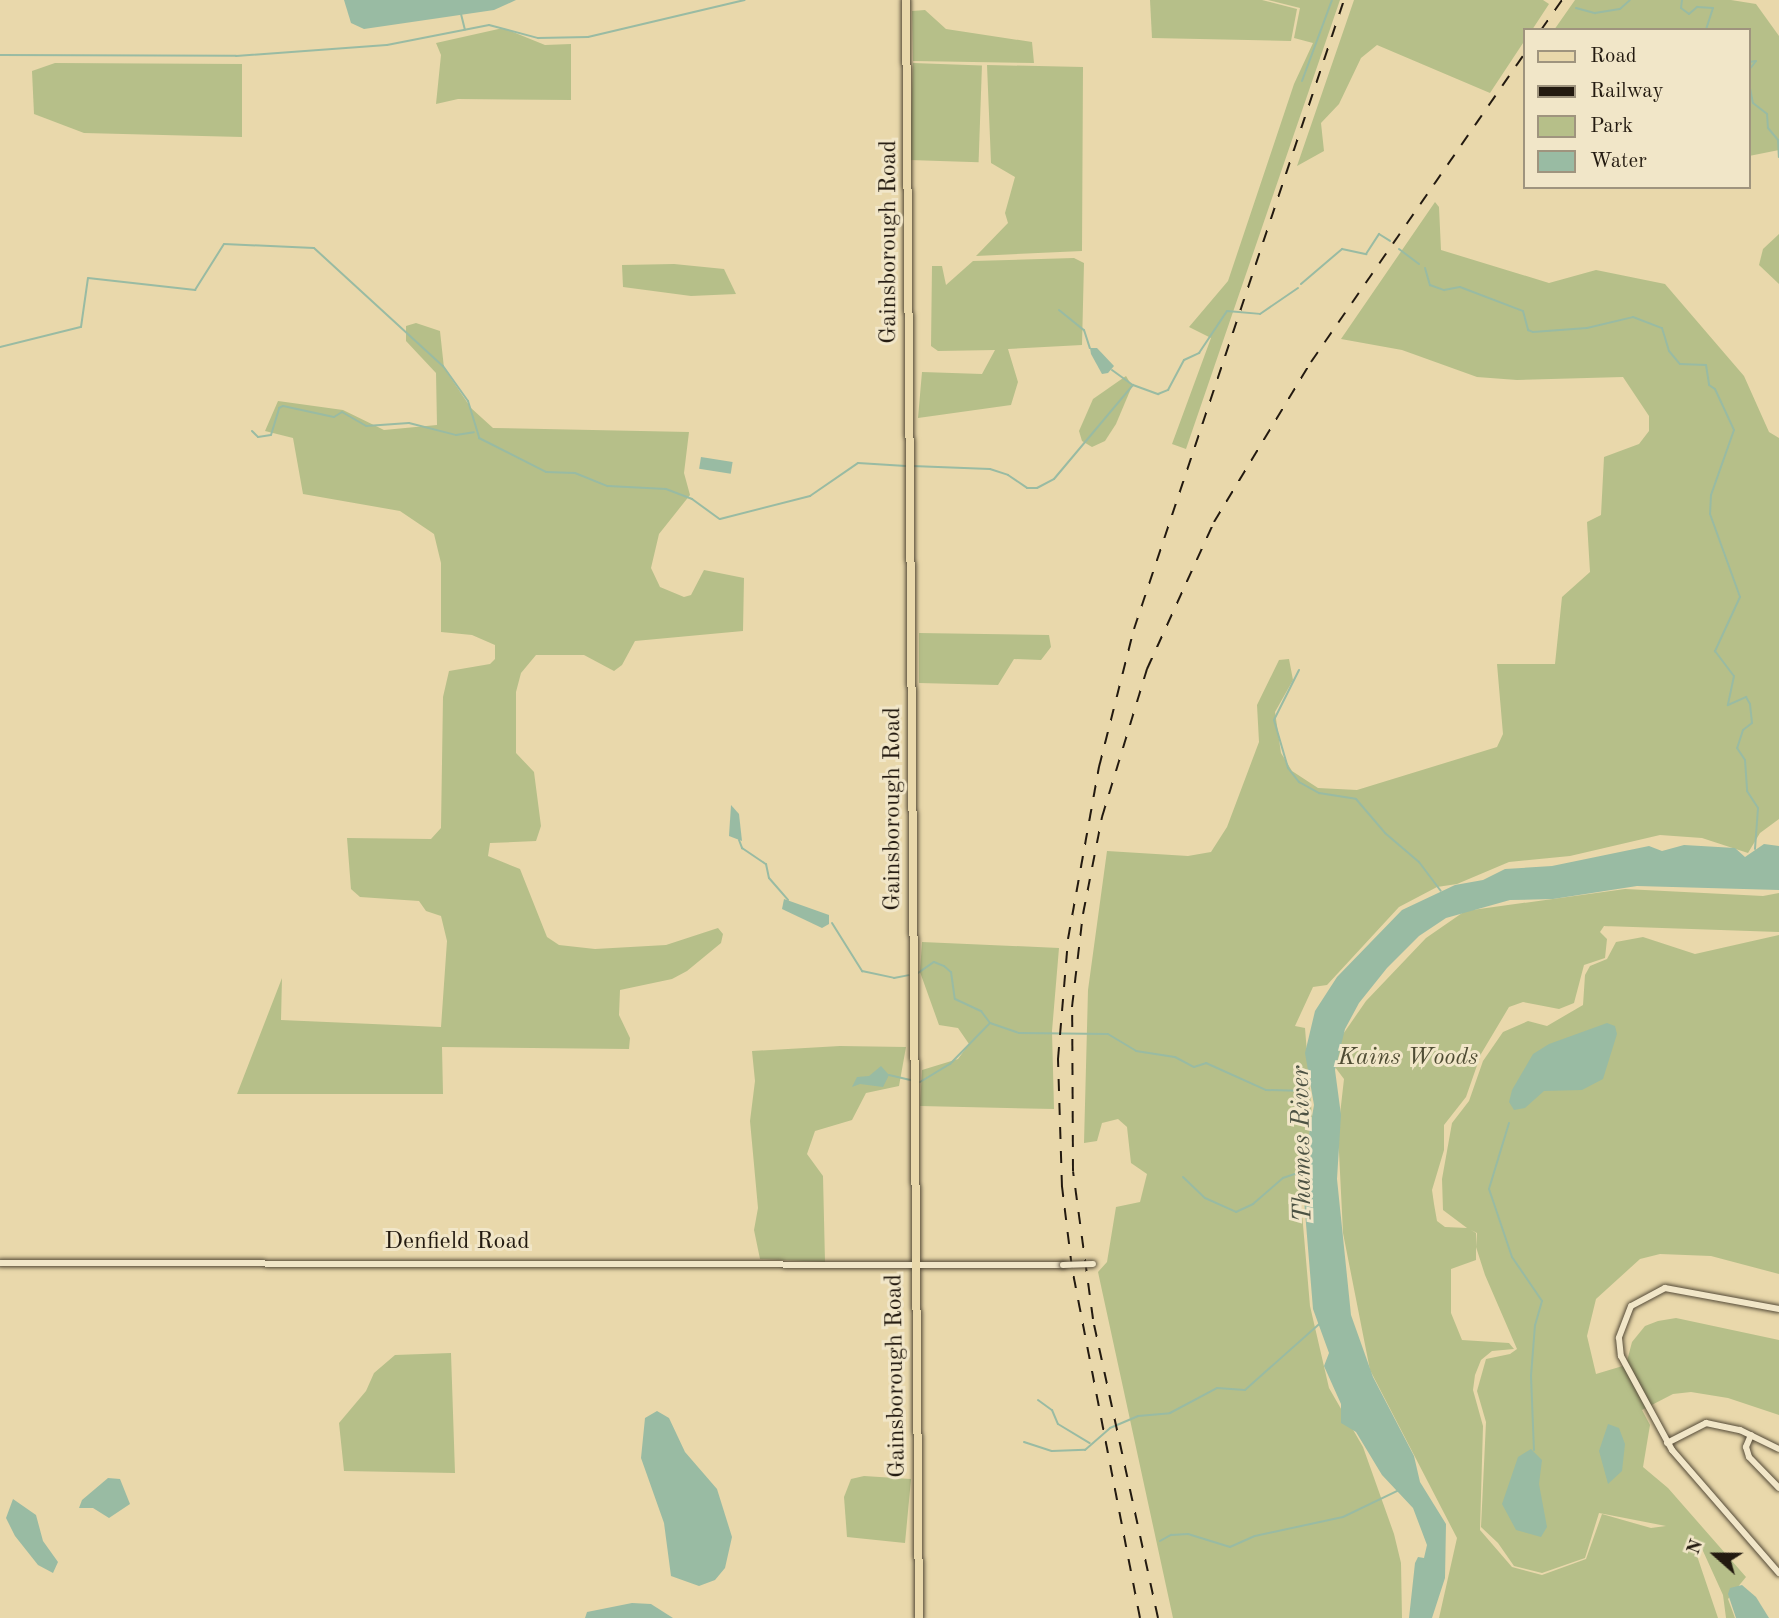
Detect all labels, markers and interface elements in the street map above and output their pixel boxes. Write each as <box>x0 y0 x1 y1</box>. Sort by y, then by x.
legend <box>1524 28 1751 189</box>
text: Road <box>1590 46 1637 67</box>
text: Railway <box>1590 81 1664 102</box>
text: Park <box>1590 116 1633 137</box>
street label: Gainsborough Road <box>876 140 904 344</box>
text: Water <box>1590 151 1647 172</box>
street label: Gainsborough Road <box>880 707 908 911</box>
park label: Kains Woods <box>1338 1045 1478 1073</box>
water label: Thames River <box>1286 1065 1320 1223</box>
street label: Denfield Road <box>384 1229 530 1257</box>
street label: Gainsborough Road <box>881 1274 913 1478</box>
north arrow <box>1681 1520 1751 1590</box>
text: N <box>1684 1537 1707 1557</box>

